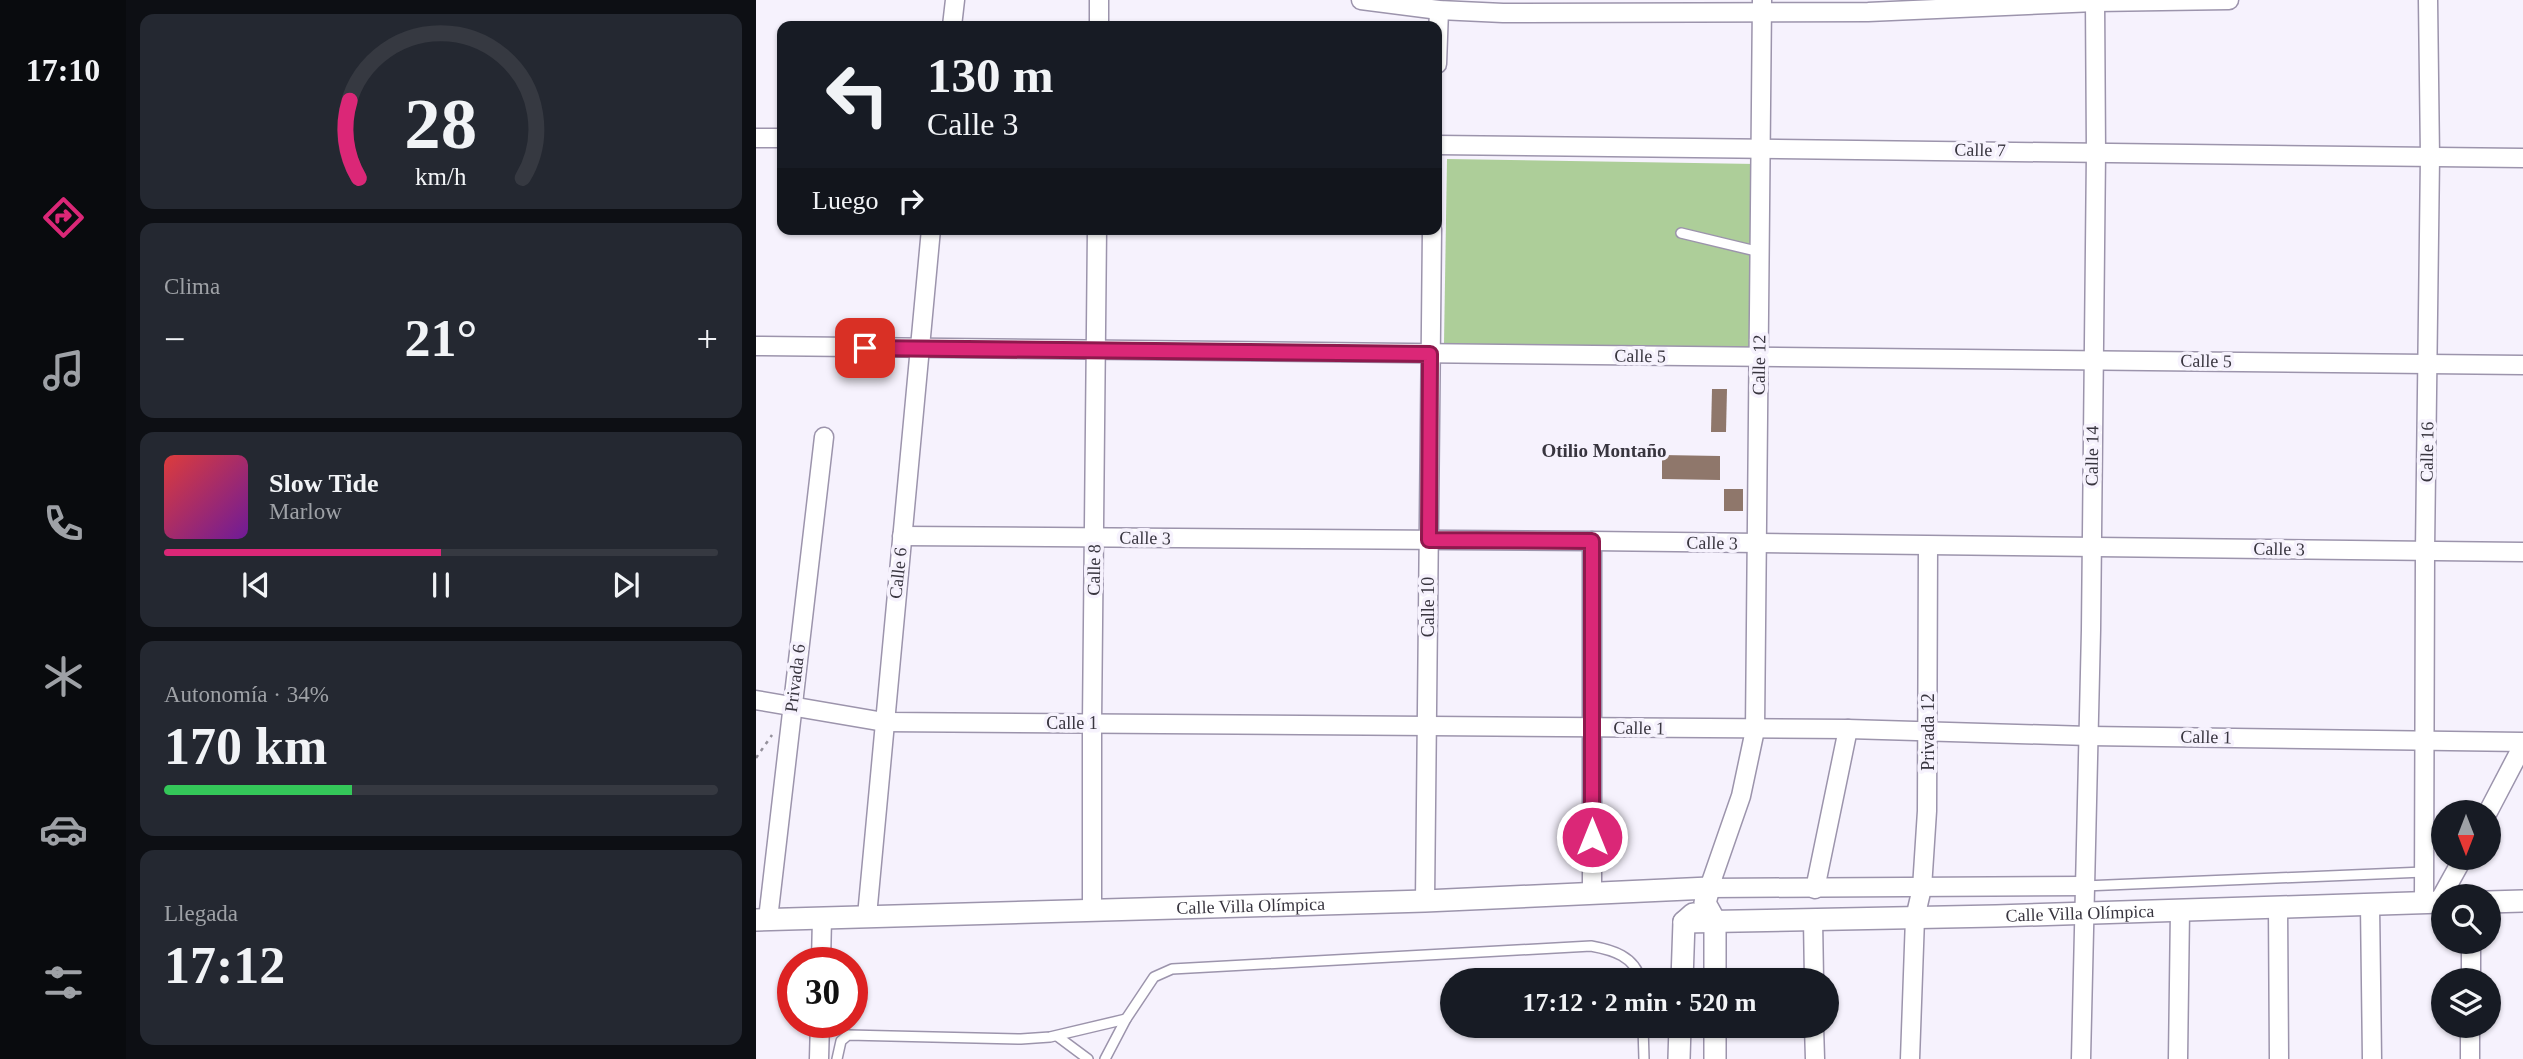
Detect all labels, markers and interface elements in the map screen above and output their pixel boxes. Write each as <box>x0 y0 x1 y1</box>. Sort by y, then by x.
text: 130 m <box>927 48 1054 103</box>
icon: left <box>812 49 903 140</box>
text: 17:10 <box>26 52 100 88</box>
text: 28 <box>405 83 477 164</box>
text: Calle 3 <box>927 106 1019 142</box>
street label: Calle 7 <box>1954 140 2006 160</box>
text: km/h <box>415 162 467 189</box>
icon: right <box>892 182 930 220</box>
text: Luego <box>812 186 878 215</box>
icon: directions <box>39 193 88 242</box>
text: Clima <box>164 274 220 299</box>
text: 21° <box>405 310 477 367</box>
text: − <box>164 318 185 360</box>
text: + <box>697 318 718 360</box>
pin <box>835 318 895 378</box>
icon: arrive <box>846 329 884 367</box>
street label: Calle 12 <box>1748 335 1770 395</box>
icon: music <box>39 346 88 395</box>
street label: Calle 5 <box>1614 346 1666 366</box>
street label: Calle 5 <box>2180 351 2232 371</box>
street label: Calle 16 <box>2416 422 2438 482</box>
street label: Calle 14 <box>2081 426 2103 486</box>
district label: Otilio Montaño <box>1541 440 1667 461</box>
text: Slow Tide <box>269 469 379 498</box>
icon: phone <box>39 499 88 548</box>
text: Marlow <box>269 499 342 524</box>
street label: Calle 3 <box>1119 528 1171 548</box>
street label: Calle 3 <box>1686 533 1738 553</box>
street label: Calle 3 <box>2253 539 2305 559</box>
street label: Calle 8 <box>1084 544 1104 596</box>
street label: Calle 6 <box>885 546 911 600</box>
icon: previous <box>237 566 275 604</box>
icon: pause <box>422 566 460 604</box>
icon: next <box>607 566 645 604</box>
street label: Calle 10 <box>1418 577 1438 637</box>
street label: Privada 6 <box>781 643 809 713</box>
icon: climate <box>39 652 88 701</box>
text: Autonomía · 34% <box>164 682 329 707</box>
street label: Privada 12 <box>1918 693 1938 771</box>
street label: Calle 1 <box>1046 713 1098 733</box>
text: 170 km <box>164 718 327 775</box>
street label: Calle 1 <box>1613 718 1665 738</box>
street label: Calle 1 <box>2180 727 2232 747</box>
position arrow <box>1555 800 1629 874</box>
north arrow <box>2431 800 2501 870</box>
map controls <box>2431 800 2501 1038</box>
icon: car <box>39 805 88 854</box>
button: search <box>2431 884 2501 954</box>
street label: Calle Villa Olímpica <box>1176 894 1325 918</box>
text: Llegada <box>164 901 238 926</box>
street label: Calle Villa Olímpica <box>2005 901 2155 926</box>
text: 17:12 <box>164 937 285 994</box>
speed limit sign: 30 <box>777 947 868 1038</box>
icon: filters <box>39 958 88 1007</box>
button: layers <box>2431 968 2501 1038</box>
text: 17:12 · 2 min · 520 m <box>1523 988 1757 1017</box>

